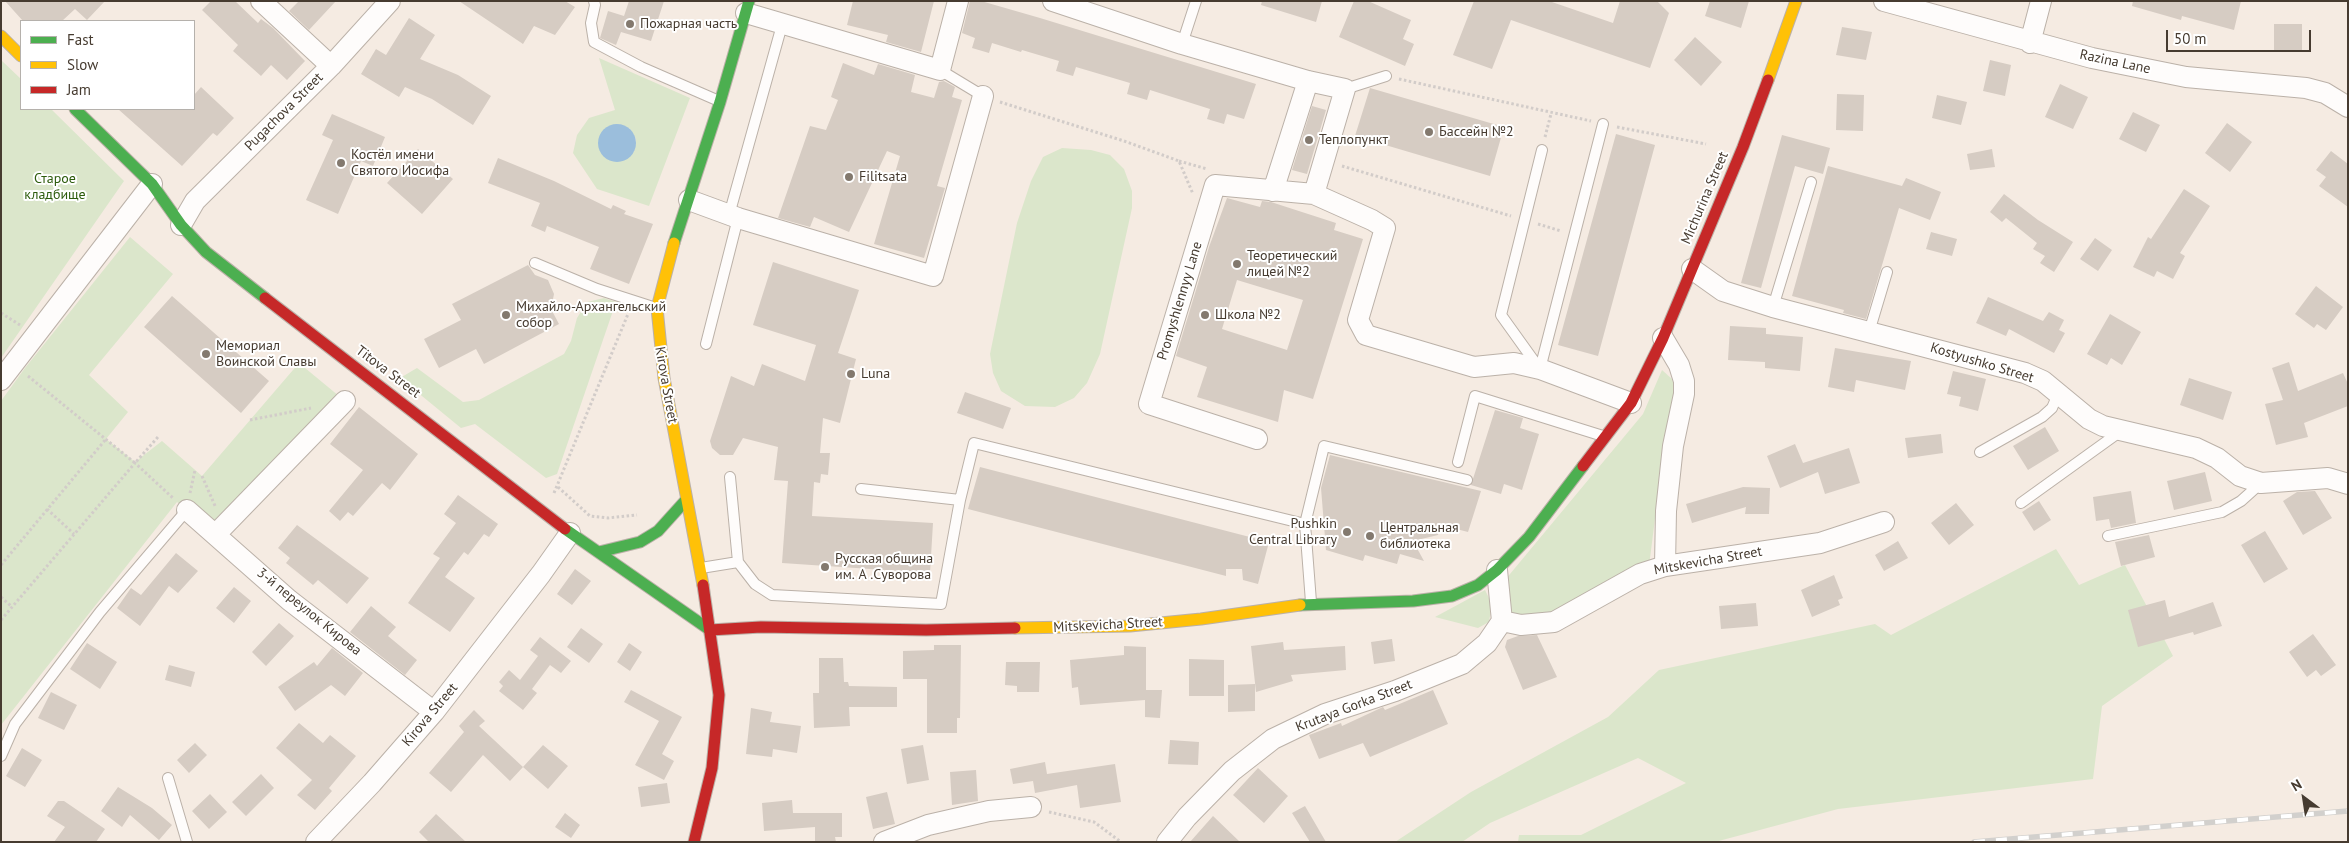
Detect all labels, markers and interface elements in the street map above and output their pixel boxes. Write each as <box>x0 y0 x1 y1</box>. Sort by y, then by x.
place label: Пожарная часть <box>640 16 737 32</box>
marker: Пожарная часть <box>624 18 636 30</box>
legend <box>20 20 195 110</box>
scale bar <box>2169 20 2314 52</box>
text: 50 m <box>2174 29 2207 48</box>
text: Fast <box>67 30 94 49</box>
street label: Razina Lane <box>2078 46 2152 78</box>
text: Slow <box>67 55 98 74</box>
street label: Pugachova Street <box>241 69 327 155</box>
text: Jam <box>67 80 91 99</box>
place label: Бассейн №2 <box>1439 124 1514 140</box>
marker: Бассейн №2 <box>1423 126 1435 138</box>
place label: Теплопункт <box>1319 132 1388 148</box>
marker: Теплопункт <box>1303 134 1315 146</box>
place label: Костёл имени Святого Иосифа <box>351 147 449 180</box>
street label: Michurina Street <box>1678 149 1732 247</box>
marker: Костёл имени Святого Иосифа <box>335 157 347 169</box>
place label: Filitsata <box>859 169 907 185</box>
park label: Старое кладбище <box>24 171 86 203</box>
marker: Filitsata <box>843 171 855 183</box>
street label: Promyshlennyy Lane <box>1154 240 1206 362</box>
place label: Теоретический лицей №2 <box>1247 248 1337 280</box>
marker: Теоретический лицей №2 <box>1231 258 1243 270</box>
place label: Михайло-Архангельский собор <box>516 299 666 332</box>
place label: Школа №2 <box>1215 307 1281 323</box>
marker: Михайло-Архангельский собор <box>500 309 512 321</box>
marker: Школа №2 <box>1199 309 1211 321</box>
place label: Мемориал Воинской Славы <box>216 338 316 371</box>
street label: Kostyushko Street <box>1928 339 2036 387</box>
street label: Titova Street <box>352 342 424 402</box>
street label: Kirova Street <box>651 345 681 425</box>
marker: Мемориал Воинской Славы <box>200 348 212 360</box>
place label: Luna <box>861 366 890 382</box>
marker: Luna <box>845 368 857 380</box>
place label: Pushkin Central Library <box>1249 516 1337 548</box>
place label: Центральная библиотека <box>1380 520 1459 552</box>
marker: Pushkin Central Library <box>1341 526 1353 538</box>
marker: Центральная библиотека <box>1364 530 1376 542</box>
street label: Mitskevicha Street <box>1653 543 1763 579</box>
place label: Русская община им. А .Суворова <box>835 551 933 584</box>
marker: Русская община им. А .Суворова <box>819 561 831 573</box>
street label: 3-й переулок Кирова <box>253 565 365 659</box>
street label: Mitskevicha Street <box>1053 614 1163 636</box>
street label: Krutaya Gorka Street <box>1293 676 1415 736</box>
street label: Kirova Street <box>399 680 461 750</box>
north arrow <box>2279 773 2329 823</box>
text: N <box>2288 775 2305 795</box>

